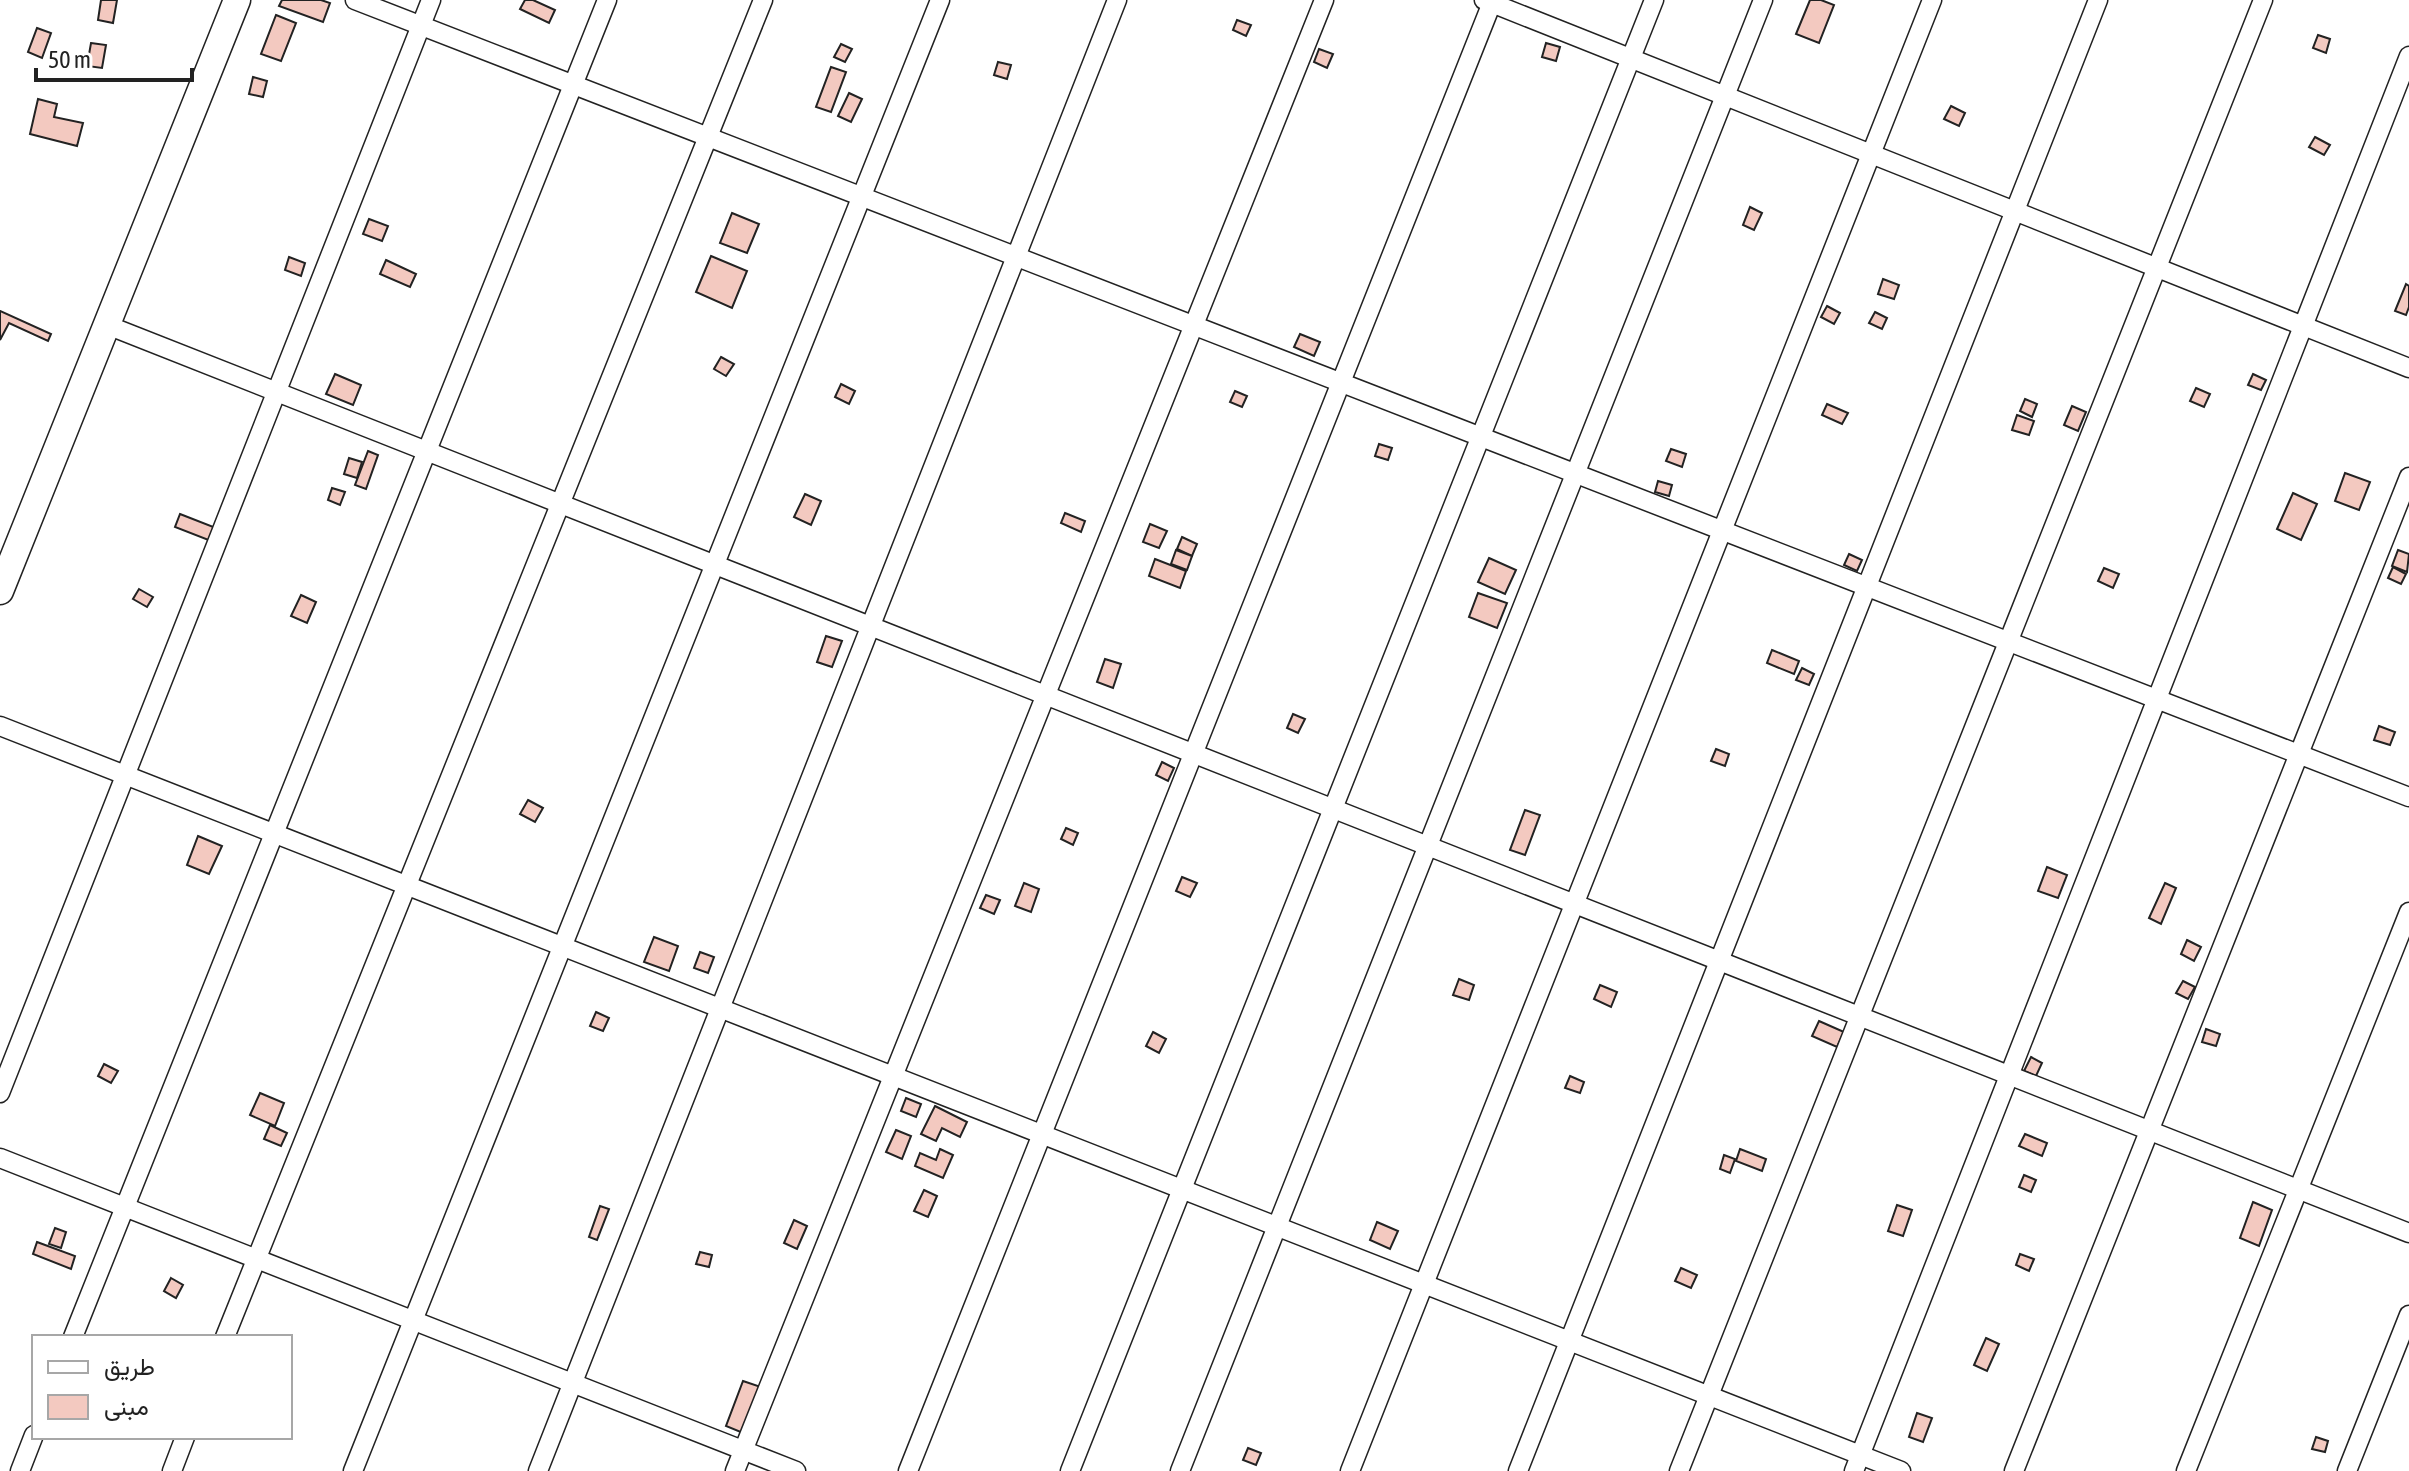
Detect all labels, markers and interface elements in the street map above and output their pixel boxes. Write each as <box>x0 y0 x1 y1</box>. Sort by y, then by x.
scale bar <box>36 32 192 82</box>
text: 50 m <box>48 46 91 73</box>
legend <box>32 1335 292 1439</box>
text: طريق <box>104 1353 155 1382</box>
text: مبنى <box>104 1393 149 1421</box>

